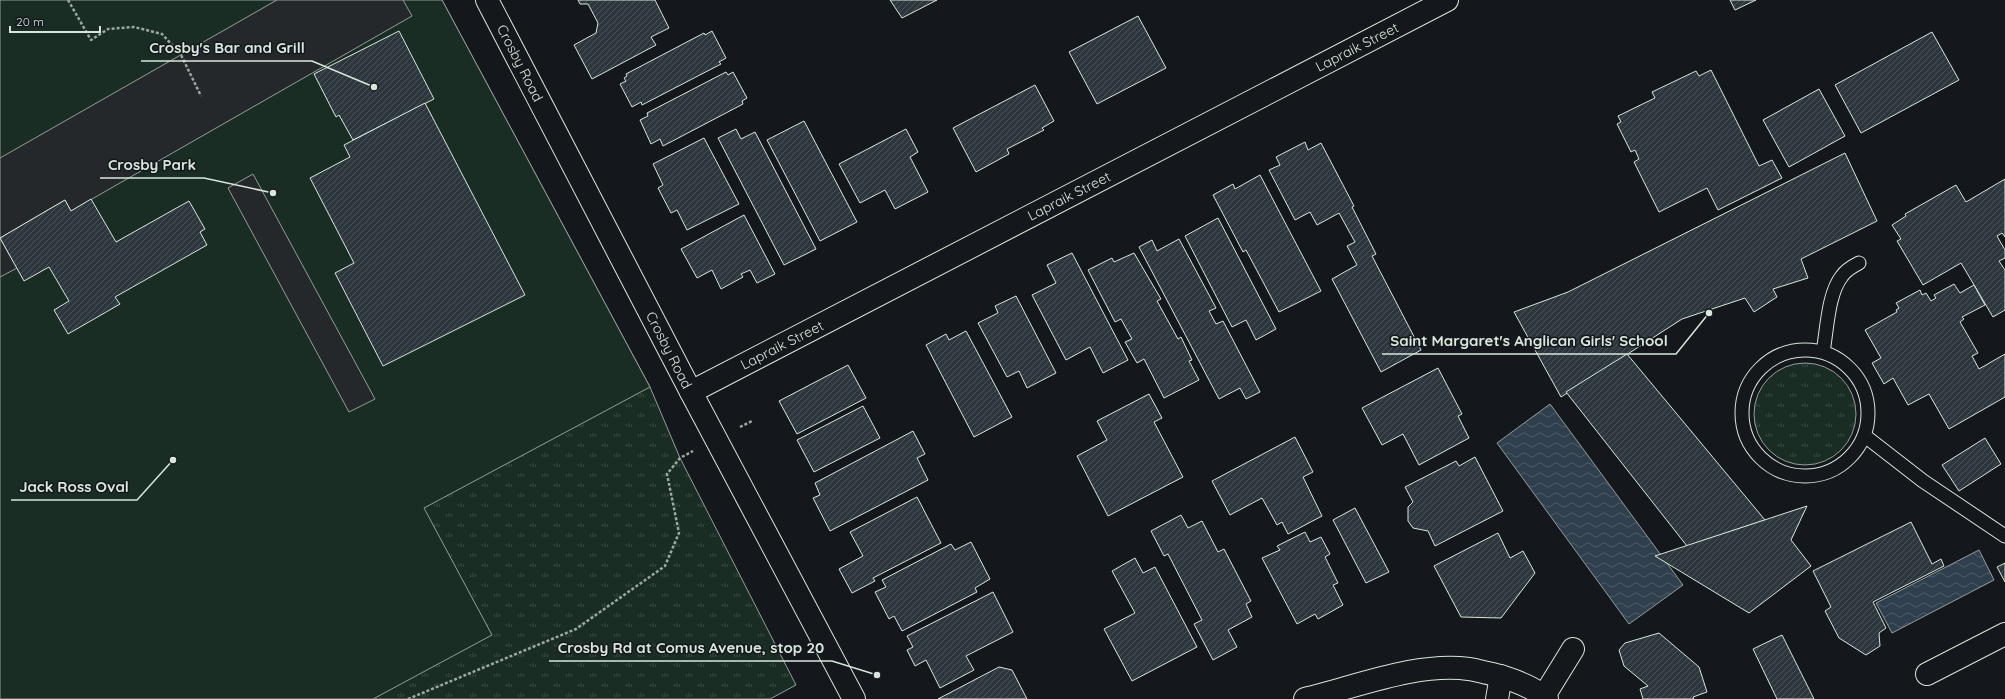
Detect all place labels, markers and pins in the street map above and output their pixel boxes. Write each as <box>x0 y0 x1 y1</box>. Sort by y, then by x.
callout: Crosby's Bar and Grill <box>141 34 312 61</box>
callout: Crosby Park <box>100 151 204 178</box>
callout: Saint Margaret's Anglican Girls' School <box>1382 327 1676 354</box>
callout: Jack Ross Oval <box>11 473 137 500</box>
callout: Crosby Rd at Comus Avenue, stop 20 <box>549 634 832 661</box>

